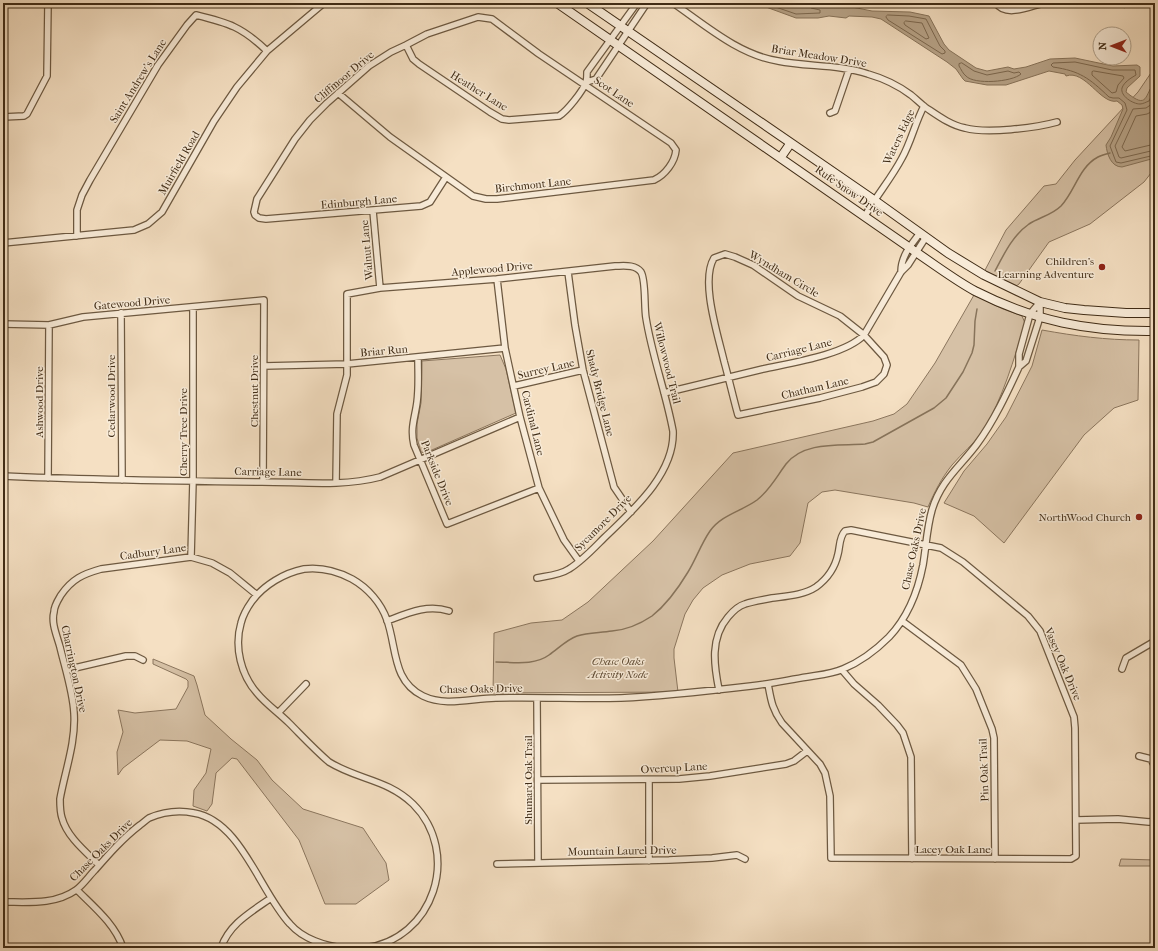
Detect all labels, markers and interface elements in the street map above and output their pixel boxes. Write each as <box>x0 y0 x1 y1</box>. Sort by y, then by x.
north arrow <box>1092 26 1132 66</box>
street label: Saint Andrew's Lane <box>107 36 169 125</box>
text: N <box>1096 41 1109 50</box>
street label: Briar Meadow Drive <box>770 42 868 70</box>
street label: Cliffmoor Drive <box>311 48 377 106</box>
street label: Heather Lane <box>448 68 511 114</box>
street label: Scot Lane <box>591 74 637 111</box>
street label: Waters Edge <box>880 107 918 168</box>
street label: Muirfield Road <box>156 128 203 197</box>
street label: Rufe Snow Drive <box>812 163 886 220</box>
street label: Birchmont Lane <box>494 174 572 195</box>
street label: Edinburgh Lane <box>320 192 398 212</box>
street label: Walnut Lane <box>358 219 376 282</box>
street label: Wyndham Circle <box>746 247 822 300</box>
place label: Children's Learning Adventure <box>998 255 1095 281</box>
street label: Applewood Drive <box>450 259 534 279</box>
marker: Children's Learning Adventure <box>1097 262 1107 272</box>
street label: Gatewood Drive <box>93 293 171 313</box>
street label: Willowwood Trail <box>650 320 683 405</box>
street label: Carriage Lane <box>765 335 834 364</box>
street label: Briar Run <box>360 342 409 360</box>
street label: Shady Bridge Lane <box>583 348 617 438</box>
street label: Cedarwood Drive <box>105 354 118 438</box>
street label: Chestnut Drive <box>248 354 261 427</box>
street label: Surrey Lane <box>516 356 576 382</box>
street label: Ashwood Drive <box>33 366 46 439</box>
street label: Chatham Lane <box>780 374 851 402</box>
street label: Cherry Tree Drive <box>177 387 190 476</box>
street label: Cardinal Lane <box>519 389 548 457</box>
street label: Parkside Drive <box>418 438 456 508</box>
street label: Carriage Lane <box>234 465 302 479</box>
street label: Sycamore Drive <box>572 492 634 554</box>
street label: Chase Oaks Drive <box>899 506 929 591</box>
place label: NorthWood Church <box>1039 511 1132 524</box>
marker: NorthWood Church <box>1134 512 1144 522</box>
street label: Cadbury Lane <box>119 541 188 563</box>
street label: Charrington Drive <box>58 624 90 714</box>
street label: Vasey Oak Drive <box>1041 625 1084 703</box>
park label: Chase Oaks Activity Node <box>586 655 649 681</box>
street label: Chase Oaks Drive <box>439 682 523 696</box>
street label: Shumard Oak Trail <box>522 735 535 825</box>
street label: Pin Oak Trail <box>976 738 992 802</box>
street label: Overcup Lane <box>640 760 708 776</box>
street label: Chase Oaks Drive <box>67 816 135 884</box>
street label: Lacey Oak Lane <box>915 843 991 856</box>
street label: Mountain Laurel Drive <box>567 844 677 858</box>

